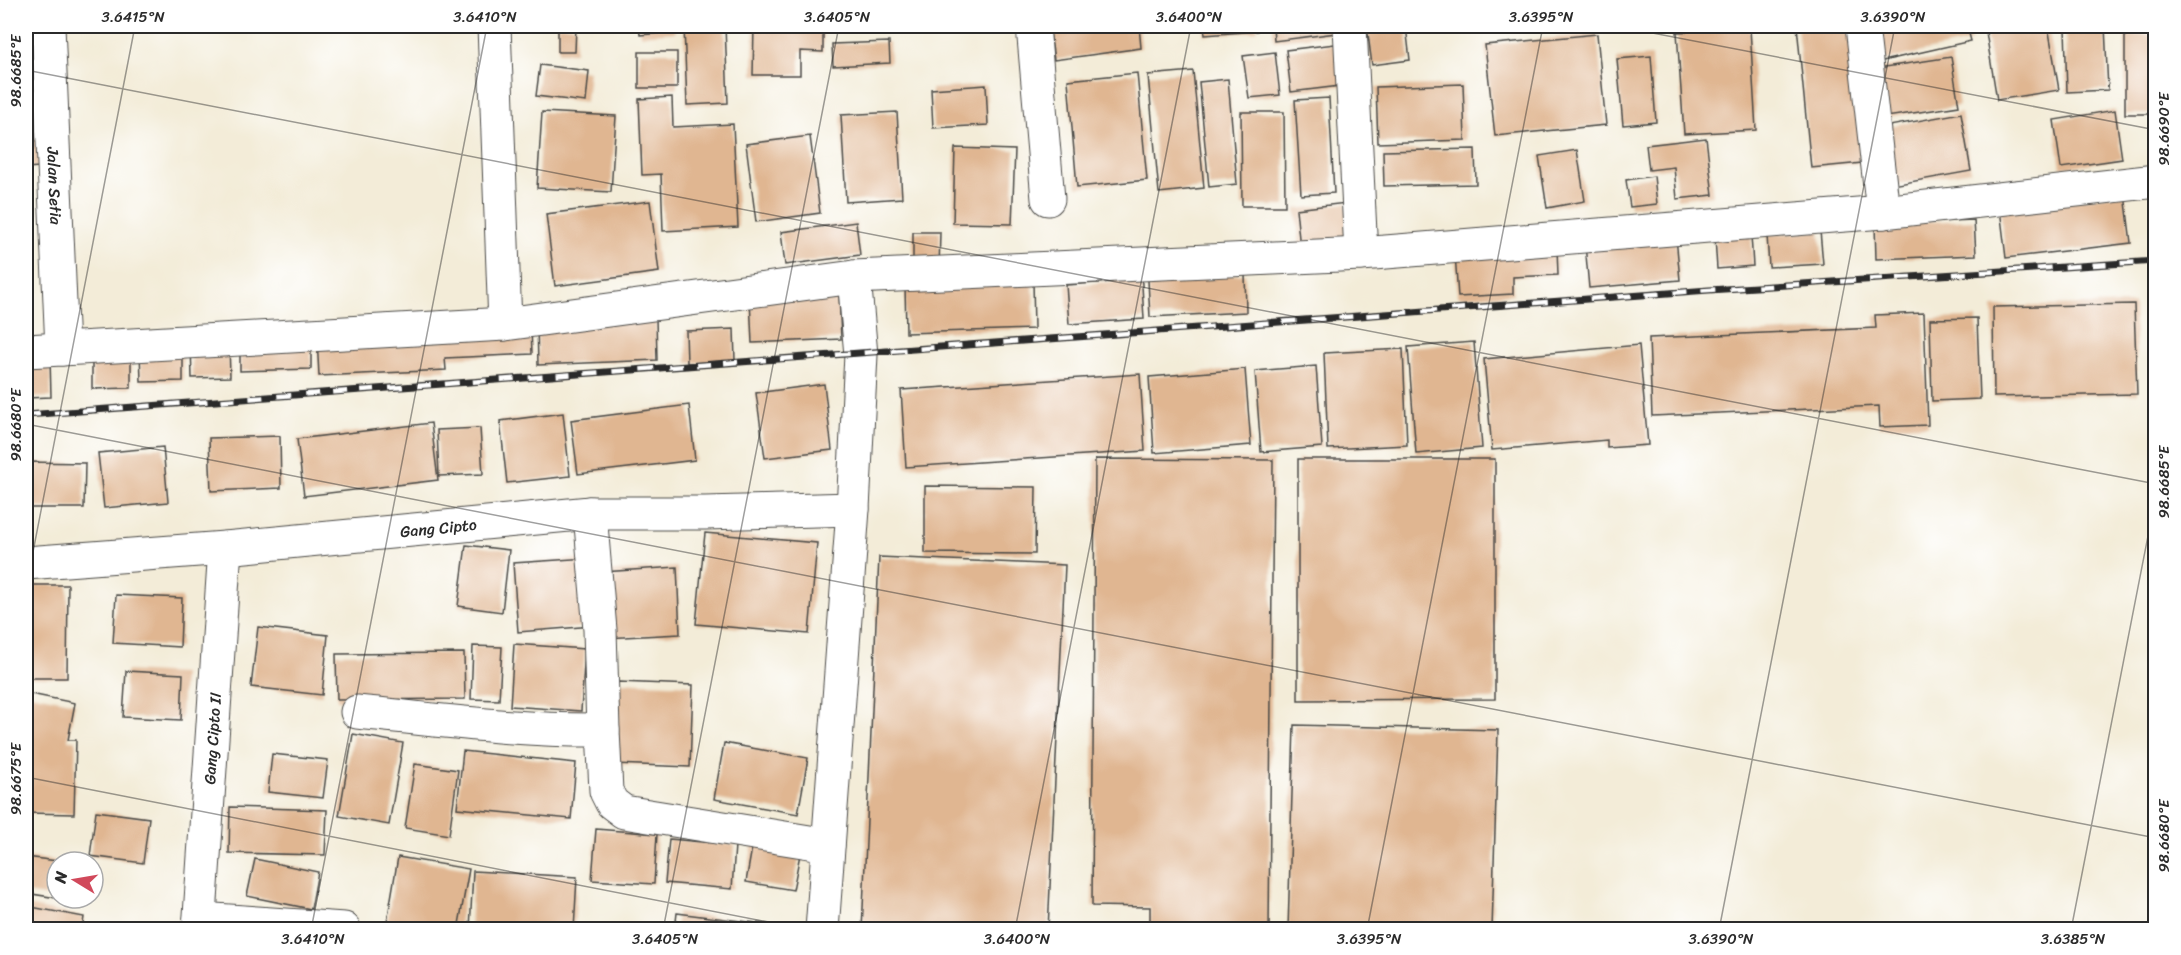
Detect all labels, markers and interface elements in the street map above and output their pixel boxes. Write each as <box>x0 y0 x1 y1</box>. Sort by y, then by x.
text: 3.6415°N <box>101 4 165 30</box>
text: 3.6410°N <box>453 4 517 30</box>
text: 3.6405°N <box>804 4 871 30</box>
text: 3.6400°N <box>1156 4 1223 30</box>
text: 3.6395°N <box>1509 4 1574 30</box>
text: 3.6390°N <box>1860 4 1926 30</box>
text: 98.6685°E <box>3 33 29 107</box>
text: 98.6690°E <box>2151 91 2177 166</box>
street label: Jalan Setia <box>38 145 71 226</box>
text: 98.6680°E <box>3 387 29 462</box>
text: 98.6685°E <box>2151 444 2177 518</box>
street label: Gang Cipto <box>399 510 478 546</box>
street label: Gang Cipto II <box>195 691 230 785</box>
text: 98.6675°E <box>3 741 29 815</box>
text: 98.6680°E <box>2151 798 2177 873</box>
north arrow <box>45 850 105 910</box>
text: N <box>45 868 76 886</box>
text: 3.6410°N <box>281 926 345 952</box>
text: 3.6405°N <box>632 926 699 952</box>
text: 3.6400°N <box>984 926 1051 952</box>
text: 3.6395°N <box>1337 926 1402 952</box>
text: 3.6390°N <box>1688 926 1754 952</box>
text: 3.6385°N <box>2041 926 2106 952</box>

